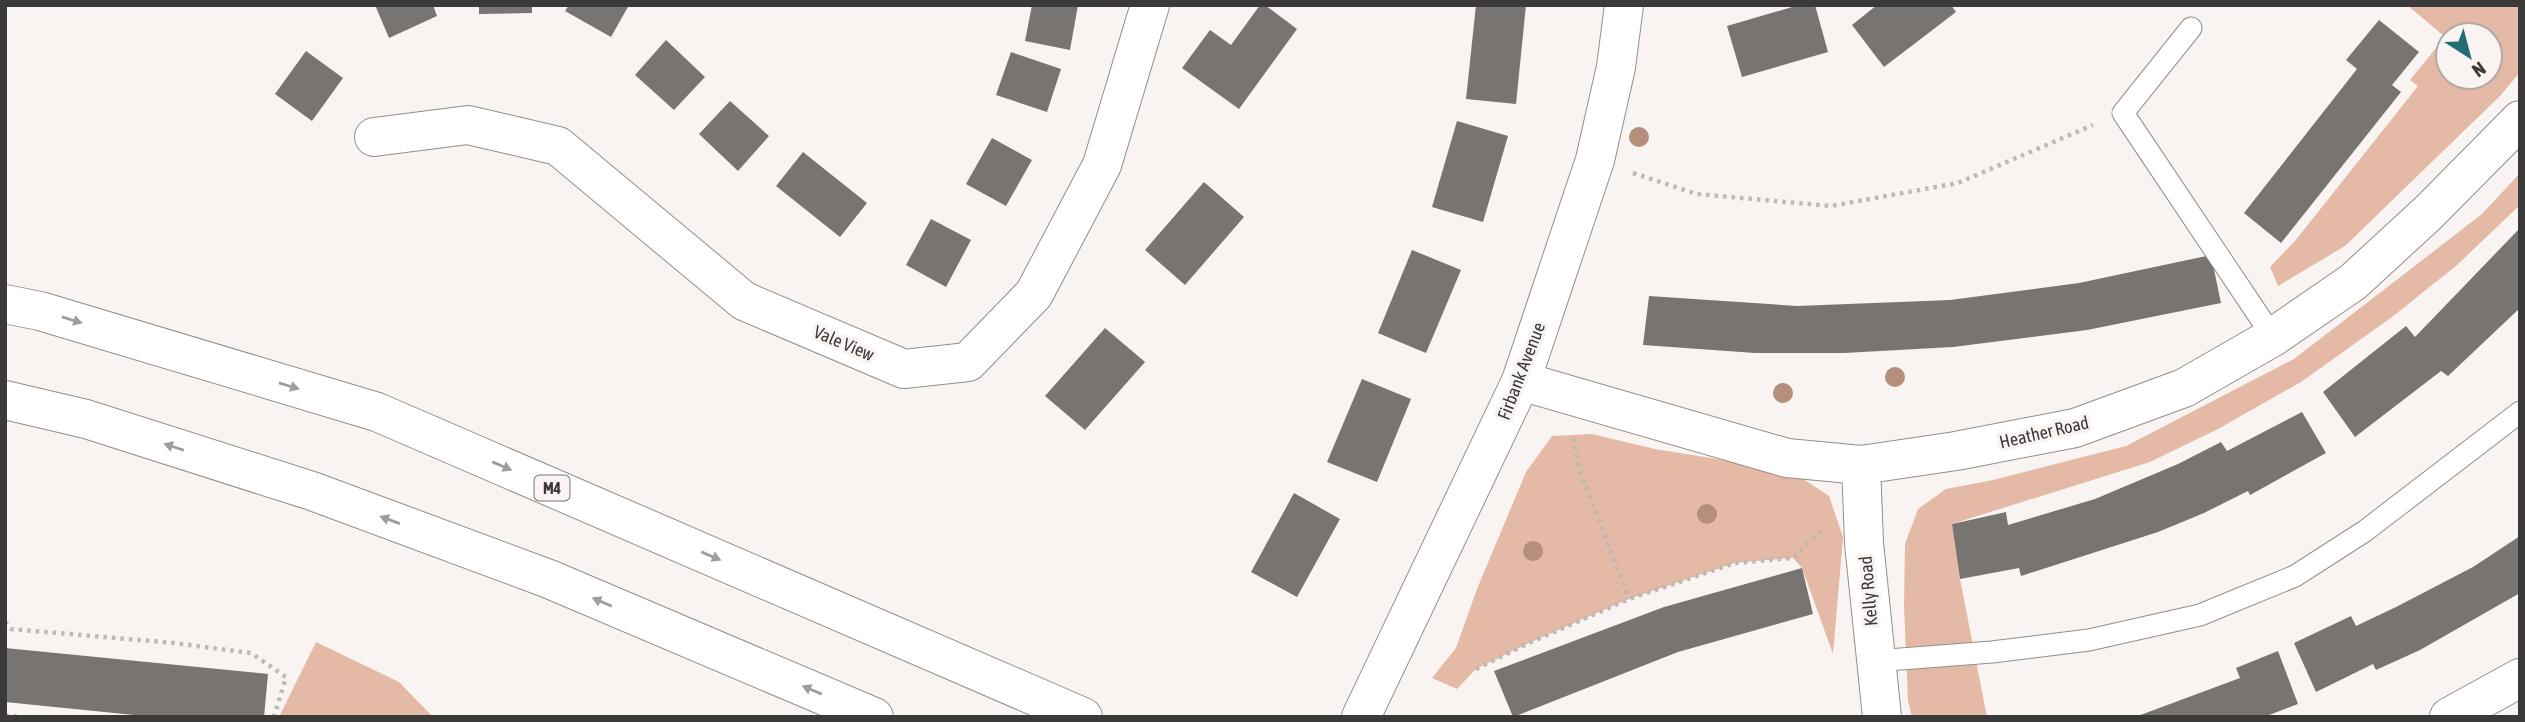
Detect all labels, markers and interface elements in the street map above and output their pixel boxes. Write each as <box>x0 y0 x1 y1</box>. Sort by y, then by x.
north arrow <box>2434 21 2504 91</box>
text: N <box>2468 58 2490 82</box>
one-way arrow <box>61 316 82 326</box>
street label: Firbank Avenue <box>1493 319 1549 423</box>
street label: Vale View <box>811 321 878 365</box>
one-way arrow <box>279 381 300 391</box>
street label: Heather Road <box>1997 412 2091 452</box>
one-way arrow <box>164 441 185 452</box>
one-way arrow <box>492 460 512 472</box>
road number: M4 <box>534 475 570 500</box>
one-way arrow <box>379 514 400 525</box>
one-way arrow <box>701 550 721 562</box>
street label: Kelly Road <box>1854 555 1882 627</box>
one-way arrow <box>591 596 612 607</box>
one-way arrow <box>801 684 822 695</box>

